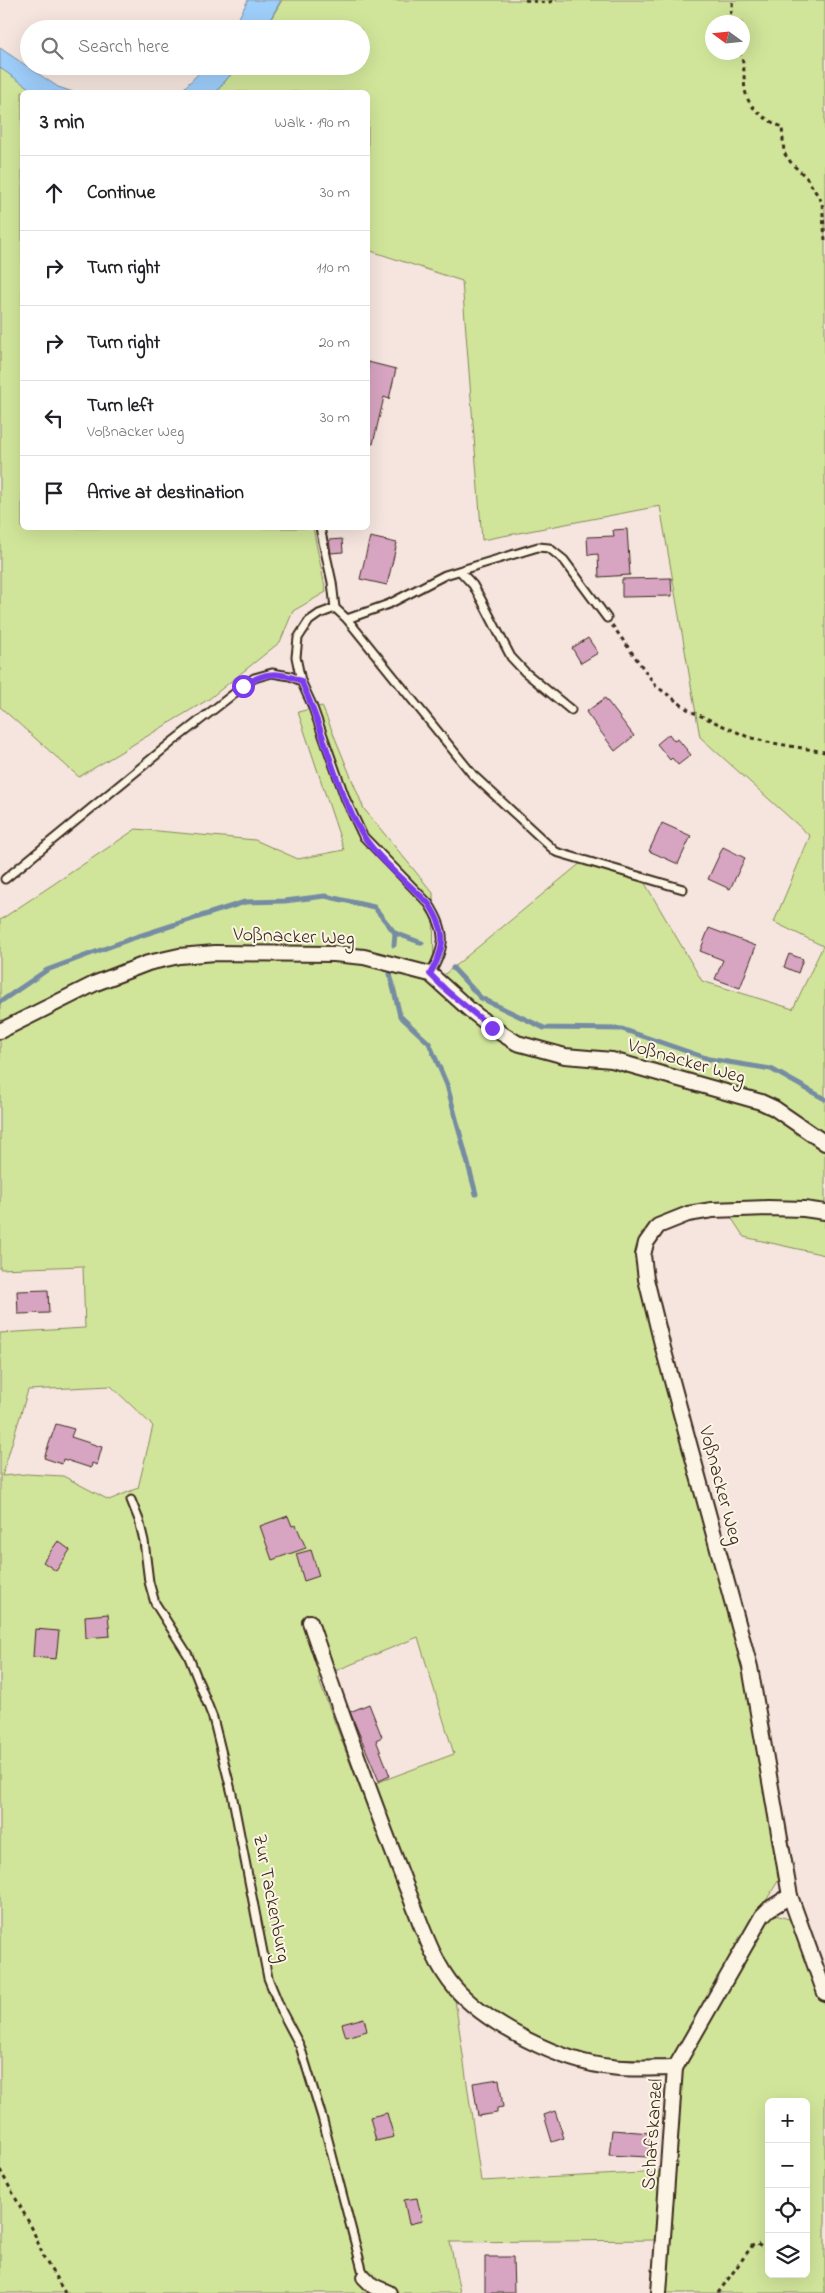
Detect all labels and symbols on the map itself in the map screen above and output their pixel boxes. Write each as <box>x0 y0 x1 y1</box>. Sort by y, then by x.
north arrow <box>705 15 750 60</box>
route start <box>232 675 255 698</box>
street label: Voßnacker Weg <box>232 921 355 955</box>
route end <box>481 1017 504 1040</box>
street label: Voßnacker Weg <box>623 1031 749 1094</box>
street label: Voßnacker Weg <box>689 1422 749 1548</box>
street label: Zur Tackenburg <box>243 1832 297 1965</box>
street label: Schafskanzel <box>635 2077 672 2191</box>

